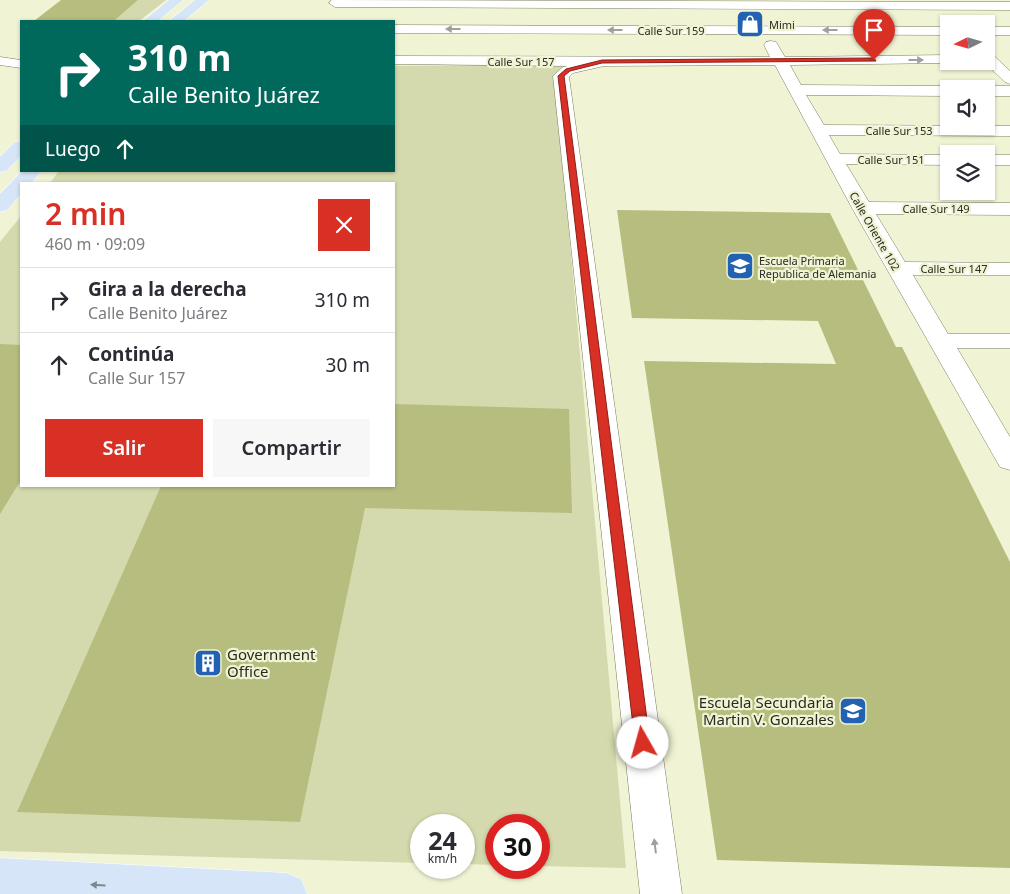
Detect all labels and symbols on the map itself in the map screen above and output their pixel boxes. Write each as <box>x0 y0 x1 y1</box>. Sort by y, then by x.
shop icon: Mimi <box>735 9 765 39</box>
pin <box>853 9 895 60</box>
north arrow <box>940 15 995 70</box>
place label: Mimi <box>769 17 795 32</box>
street label: Calle Sur 159 <box>638 23 704 38</box>
one-way arrow <box>444 25 460 33</box>
one-way arrow <box>607 26 623 34</box>
one-way arrow <box>822 26 838 34</box>
street label: Calle Sur 157 <box>488 54 554 69</box>
one-way arrow <box>908 56 924 64</box>
street label: Calle Sur 153 <box>866 123 932 138</box>
street label: Calle Sur 151 <box>858 152 924 167</box>
street label: Calle Oriente 102 <box>846 189 904 273</box>
street label: Calle Sur 149 <box>903 201 969 216</box>
school or university icon: Escuela Primaria Republica de Alemania <box>725 251 755 281</box>
place label: Escuela Primaria Republica de Alemania <box>759 253 877 281</box>
street label: Calle Sur 147 <box>921 261 987 276</box>
place label: Government Office <box>227 644 316 681</box>
building icon: Government Office <box>193 648 223 678</box>
place label: Escuela Secundaria Martin V. Gonzales <box>699 692 834 729</box>
school or university icon: Escuela Secundaria Martin V. Gonzales <box>838 696 868 726</box>
position arrow <box>616 716 668 768</box>
speed limit sign: 30 <box>485 814 550 879</box>
one-way arrow <box>651 837 659 853</box>
one-way arrow <box>90 880 106 888</box>

